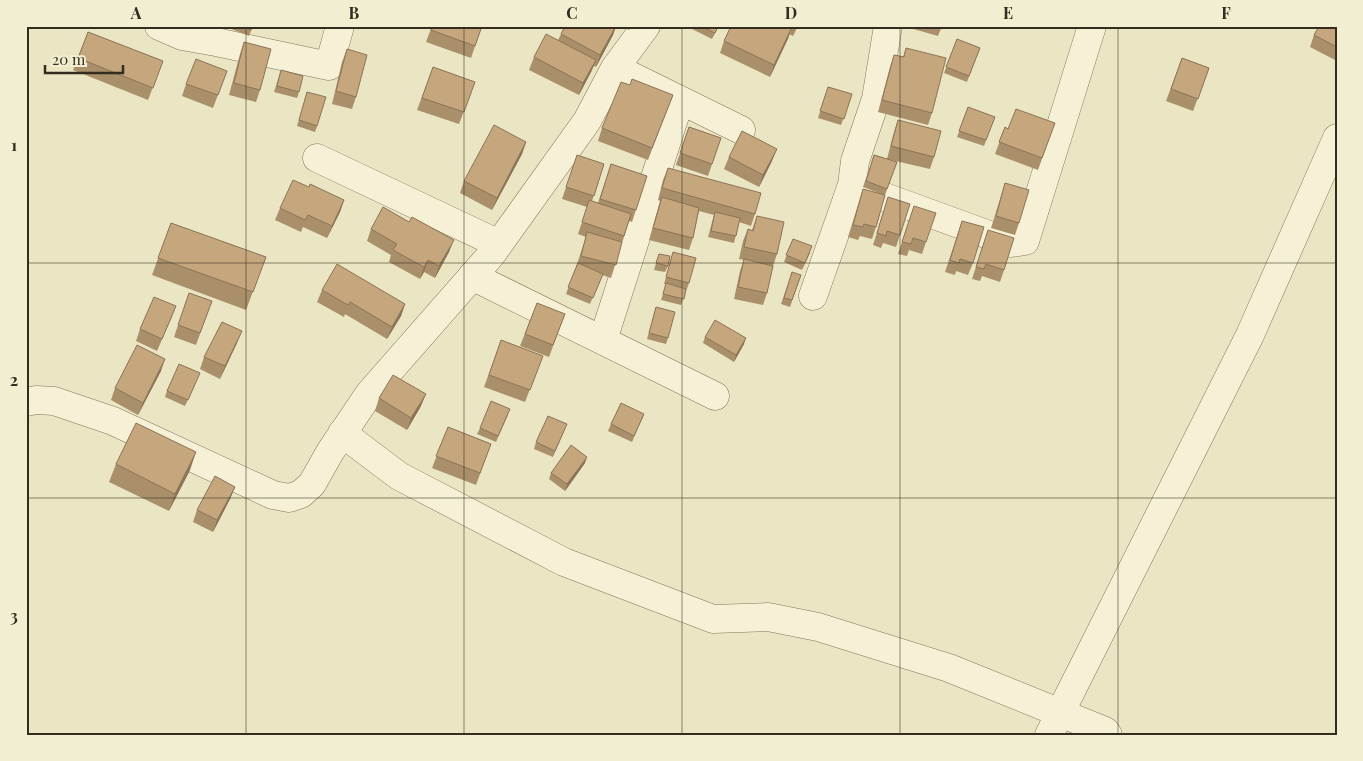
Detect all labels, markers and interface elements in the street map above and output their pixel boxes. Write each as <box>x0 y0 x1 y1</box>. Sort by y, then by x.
text: A <box>130 2 142 23</box>
text: B <box>349 2 360 23</box>
text: C <box>566 2 578 23</box>
text: D <box>785 2 797 23</box>
text: E <box>1003 2 1013 23</box>
text: F <box>1221 2 1231 23</box>
scale bar <box>45 42 122 74</box>
text: 20 m <box>52 49 86 69</box>
text: 1 <box>11 134 17 155</box>
text: 2 <box>10 369 18 390</box>
text: 3 <box>10 605 18 626</box>

